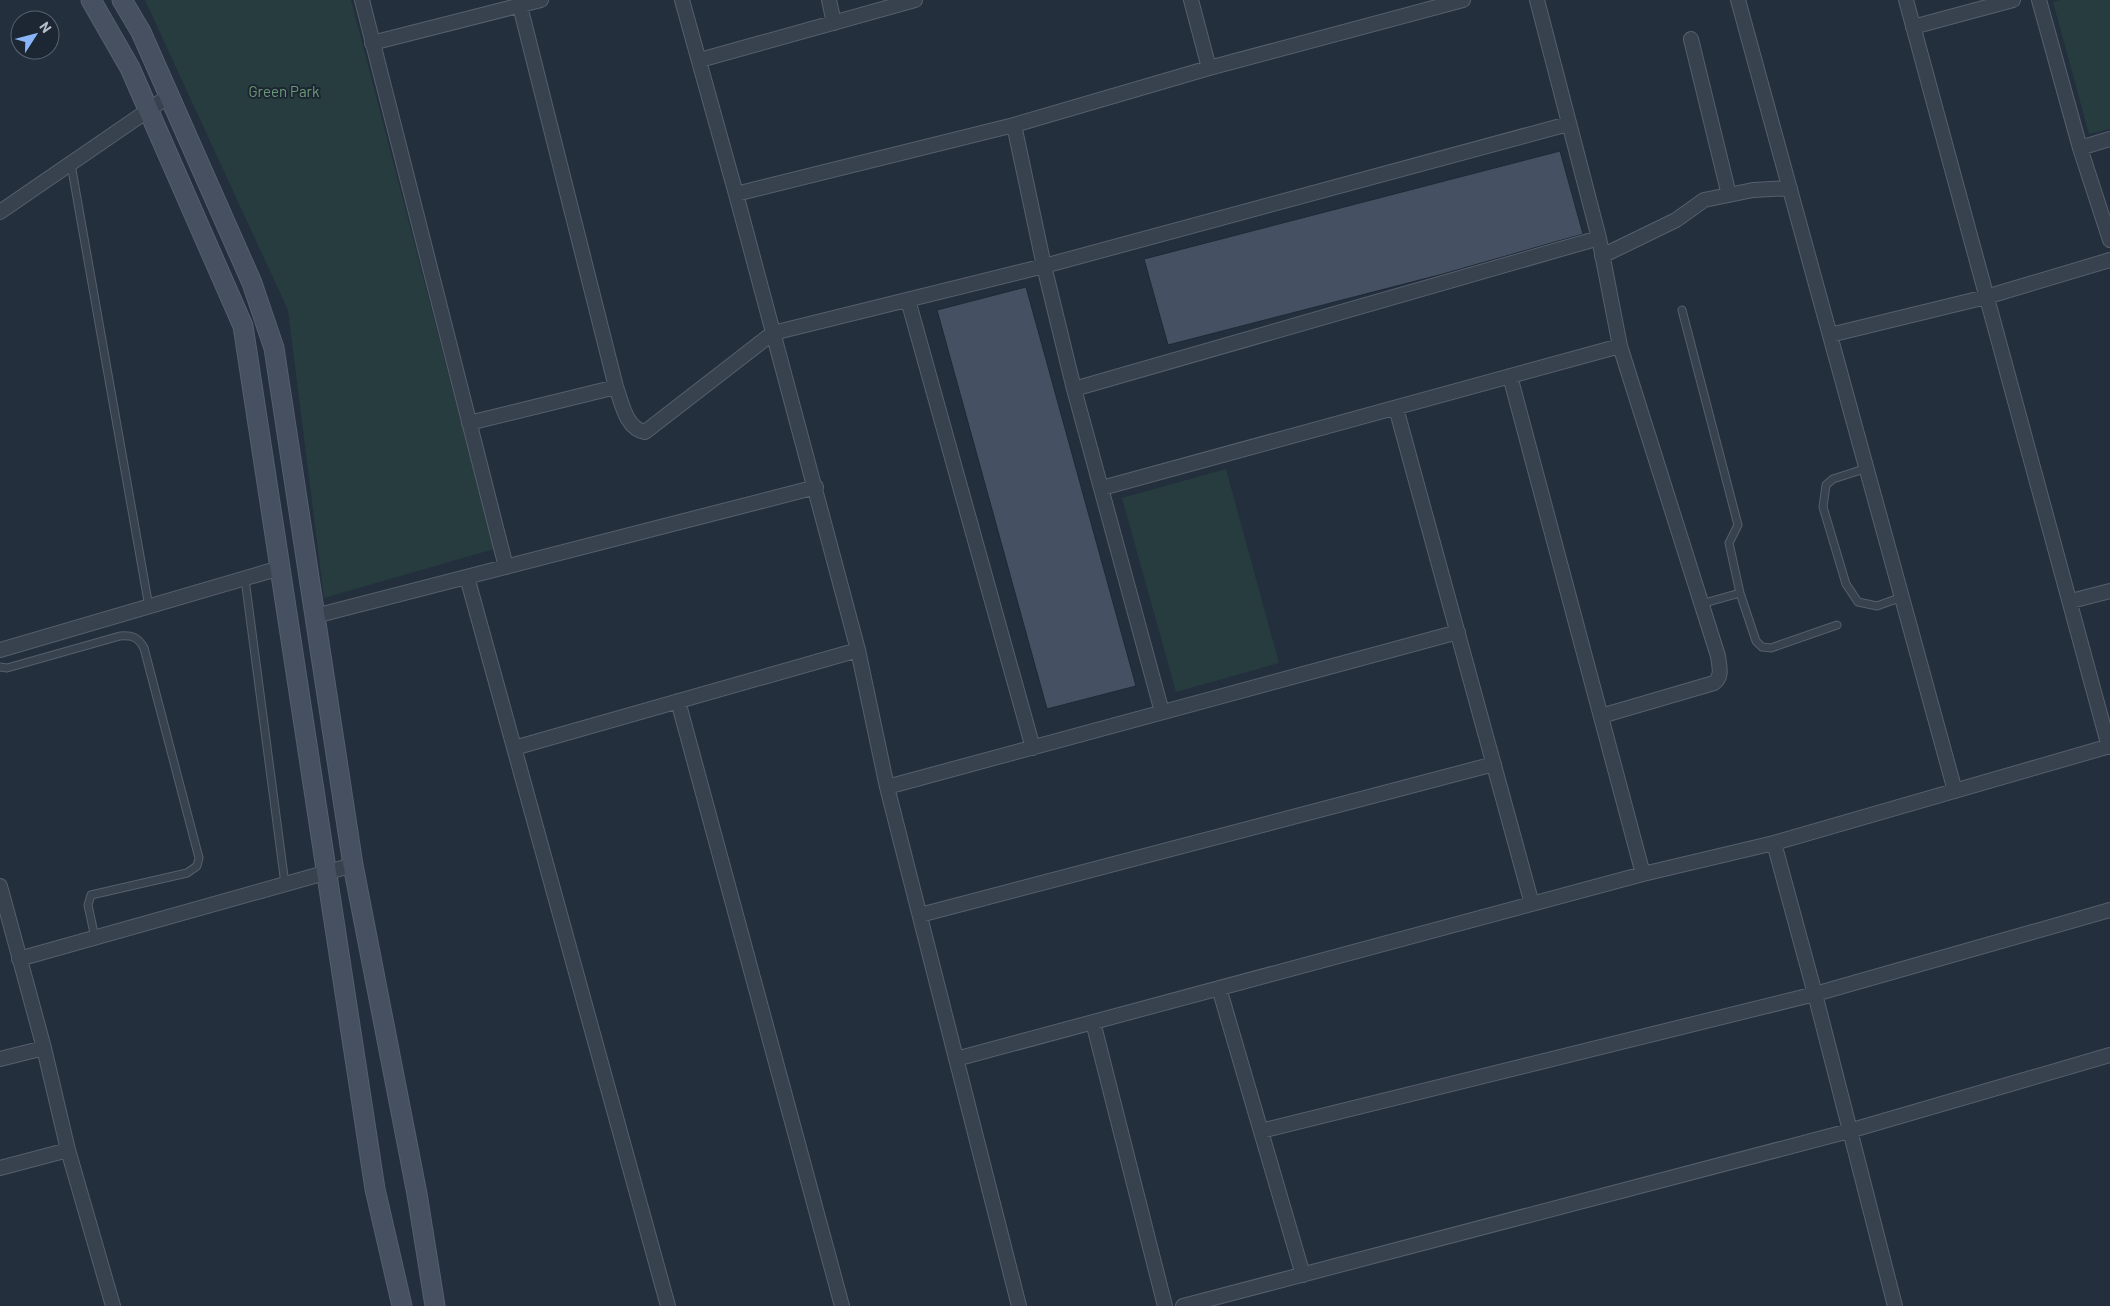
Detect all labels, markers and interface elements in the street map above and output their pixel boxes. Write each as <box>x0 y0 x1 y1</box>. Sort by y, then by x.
north arrow <box>10 10 60 60</box>
text: N <box>36 18 56 36</box>
park label: Green Park <box>248 82 320 100</box>

